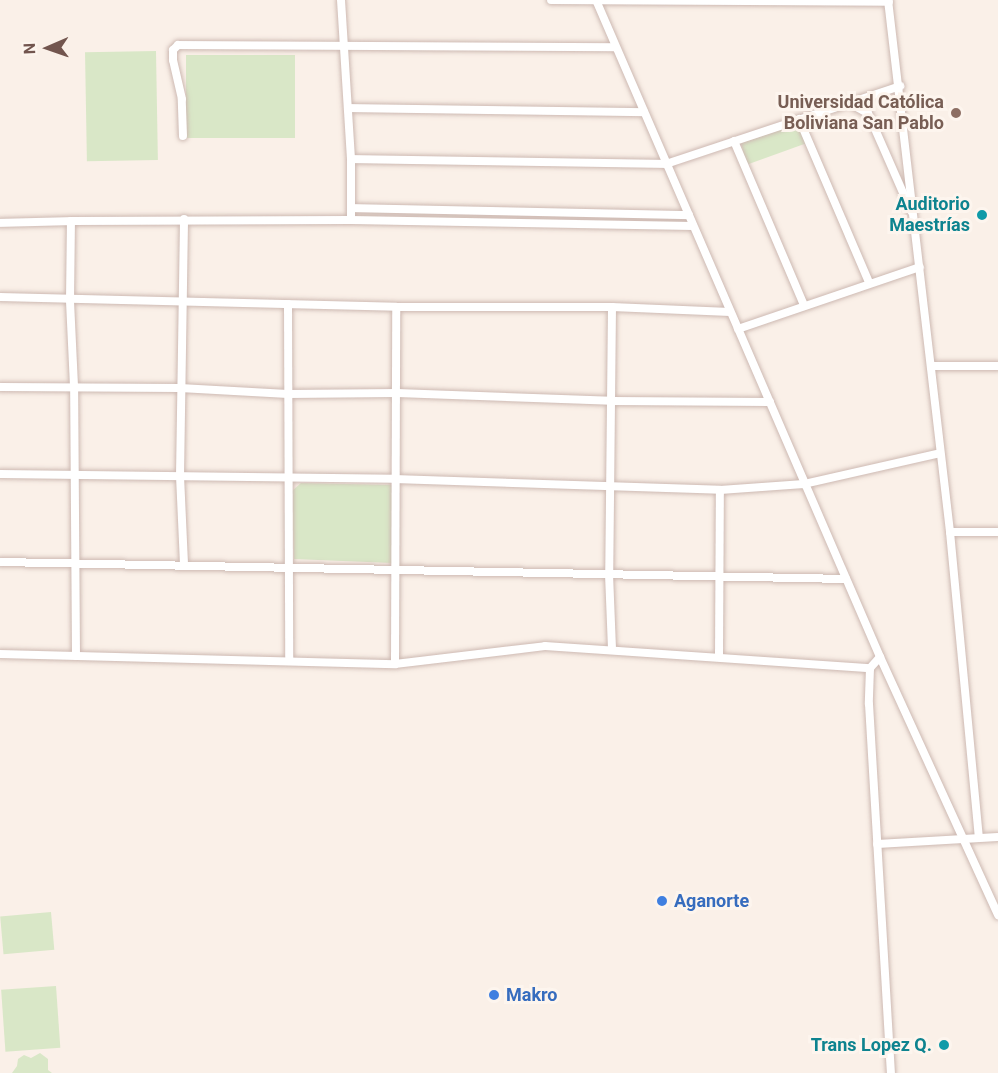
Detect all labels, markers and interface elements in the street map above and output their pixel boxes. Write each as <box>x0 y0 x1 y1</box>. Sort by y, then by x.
north arrow <box>18 18 78 78</box>
text: N <box>20 43 39 55</box>
place label: Universidad Católica Boliviana San Pablo <box>778 92 944 134</box>
marker: Universidad Católica Boliviana San Pablo <box>949 106 963 120</box>
place label: Auditorio Maestrías <box>889 194 970 236</box>
marker: Auditorio Maestrías <box>975 208 989 222</box>
place label: Aganorte <box>674 890 749 912</box>
marker: Aganorte <box>655 894 669 908</box>
place label: Makro <box>506 984 557 1006</box>
marker: Makro <box>487 988 501 1002</box>
place label: Trans Lopez Q. <box>811 1034 932 1056</box>
marker: Trans Lopez Q. <box>937 1038 951 1052</box>

